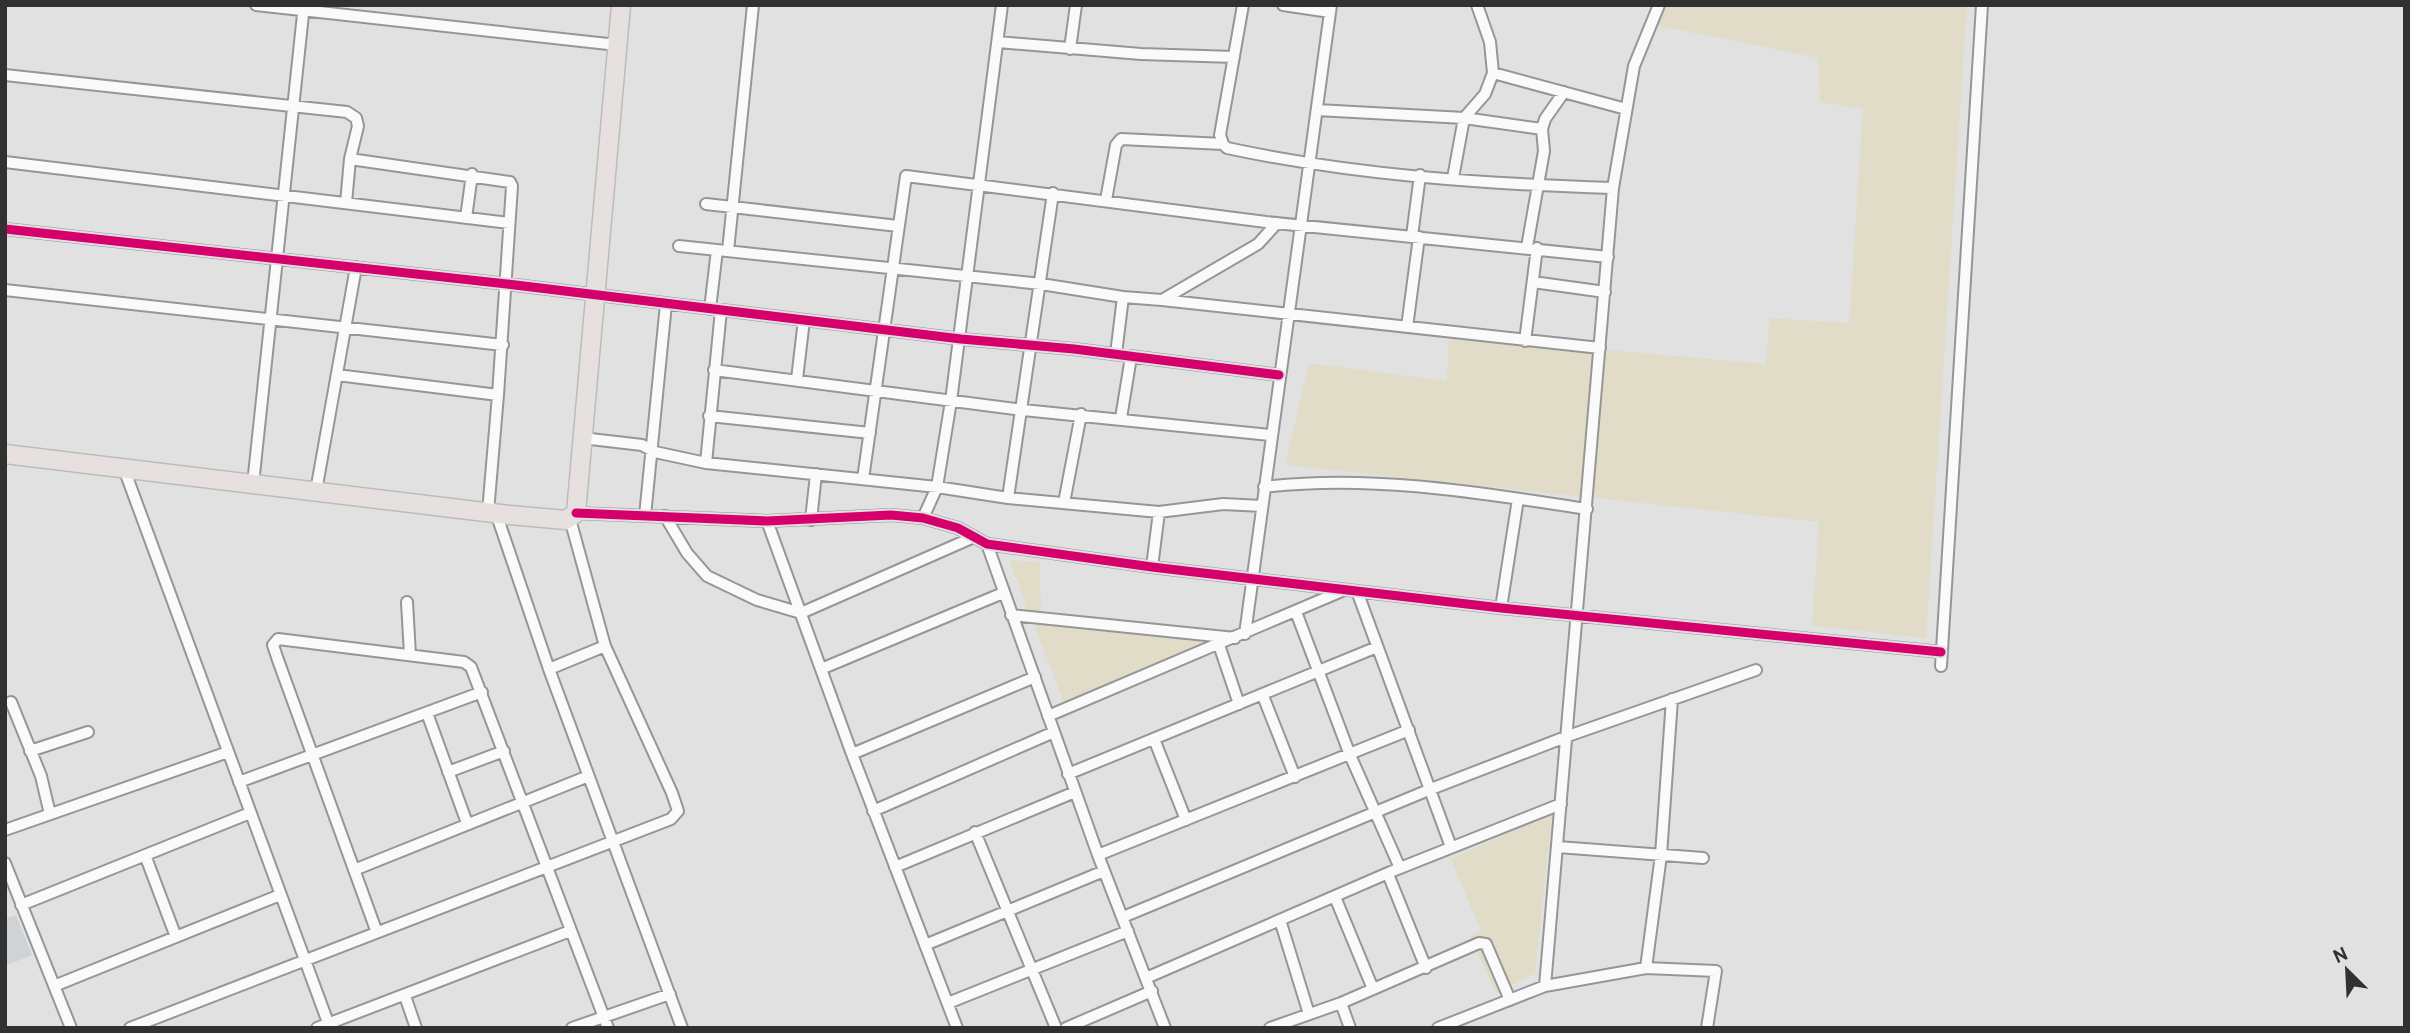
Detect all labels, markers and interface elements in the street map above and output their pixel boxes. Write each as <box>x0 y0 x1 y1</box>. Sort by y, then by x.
north arrow <box>2312 935 2382 1005</box>
text: N <box>2330 943 2352 970</box>

